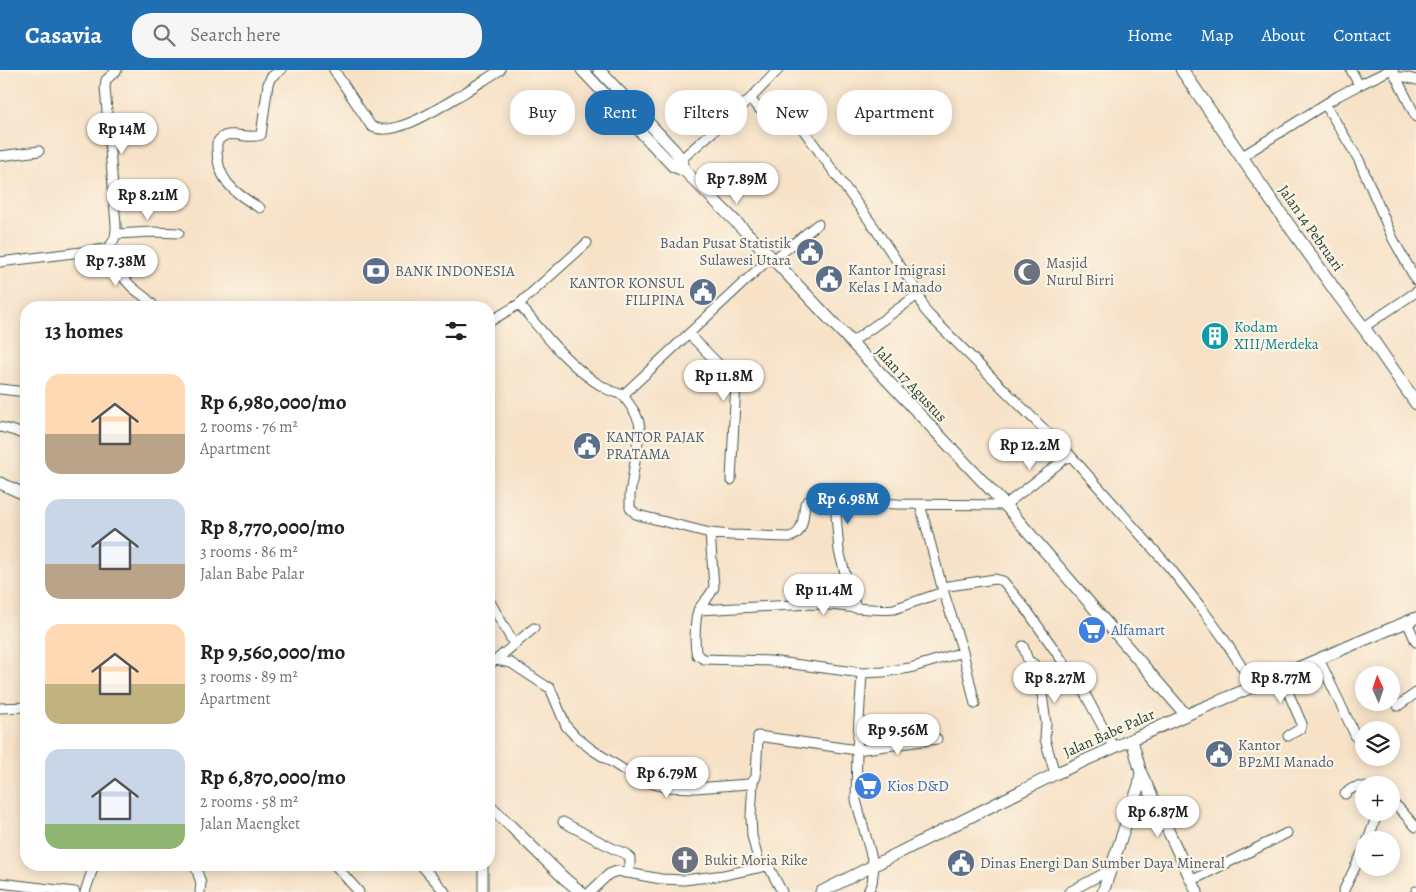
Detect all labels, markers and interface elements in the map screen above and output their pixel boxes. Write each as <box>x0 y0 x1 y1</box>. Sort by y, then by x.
search box <box>132 13 482 58</box>
text: Casavia <box>25 19 102 51</box>
icon: search <box>150 21 178 49</box>
text: Search here <box>190 22 281 48</box>
text: Home <box>1127 23 1172 47</box>
text: Map <box>1200 23 1233 47</box>
text: About <box>1261 23 1305 47</box>
text: Contact <box>1333 23 1391 47</box>
chip: Buy <box>510 90 575 135</box>
chip: Rent <box>585 90 655 135</box>
chip: Filters <box>665 90 747 135</box>
chip: New <box>757 90 827 135</box>
chip: Apartment <box>837 90 952 135</box>
pin: Rp 14M <box>81 112 163 155</box>
text: Rp 14M <box>98 118 146 140</box>
pin: Rp 7.89M <box>685 162 789 205</box>
text: Rp 7.89M <box>706 168 768 190</box>
pin: Rp 8.21M <box>96 178 200 221</box>
street label: Jalan 14 Pebruari <box>1274 181 1348 275</box>
text: Rp 8.21M <box>118 184 178 206</box>
place label: Badan Pusat Statistik Sulawesi Utara <box>660 233 792 270</box>
public building icon: Badan Pusat Statistik Sulawesi Utara <box>795 237 825 267</box>
pin: Rp 7.38M <box>64 244 168 287</box>
text: Rp 7.38M <box>86 250 146 272</box>
place label: Masjid Nurul Birri <box>1046 253 1114 290</box>
bank icon: BANK INDONESIA <box>361 256 391 286</box>
mosque icon: Masjid Nurul Birri <box>1012 257 1042 287</box>
place label: Kantor Imigrasi Kelas I Manado <box>848 260 946 297</box>
place label: BANK INDONESIA <box>395 261 515 281</box>
public building icon: Kantor Imigrasi Kelas I Manado <box>814 264 844 294</box>
place label: KANTOR KONSUL FILIPINA <box>569 273 684 310</box>
public building icon: KANTOR KONSUL FILIPINA <box>688 277 718 307</box>
text: 13 homes <box>45 317 123 345</box>
icon: filters <box>442 317 470 345</box>
place label: Kodam XIII/Merdeka <box>1234 317 1319 354</box>
building icon: Kodam XIII/Merdeka <box>1200 321 1230 351</box>
street label: Jalan 17 Agustus <box>871 342 951 426</box>
pin: Rp 11.8M <box>672 360 776 402</box>
text: Rp 11.8M <box>695 365 753 387</box>
text: Rp 6,980,000/mo <box>200 388 346 416</box>
icon: home <box>85 394 145 454</box>
text: 2 rooms · 76 m² <box>200 416 298 438</box>
place label: KANTOR PAJAK PRATAMA <box>606 427 705 464</box>
pin: Rp 12.2M <box>978 428 1082 471</box>
public building icon: KANTOR PAJAK PRATAMA <box>572 431 602 461</box>
text: Rp 12.2M <box>1000 434 1060 456</box>
text: Apartment <box>200 438 271 460</box>
pin: Rp 6.98M <box>796 482 900 525</box>
text: Rp 6.98M <box>817 488 879 510</box>
text: Rp 8,770,000/mo <box>200 513 345 541</box>
icon: home <box>85 519 145 579</box>
text: 3 rooms · 86 m² <box>200 541 298 563</box>
text: Jalan Babe Palar <box>200 563 304 585</box>
pin: Rp 11.4M <box>772 574 876 616</box>
text: Rp 11.4M <box>795 579 853 601</box>
supermarket icon: Alfamart <box>1077 615 1107 645</box>
place label: Alfamart <box>1110 620 1165 640</box>
text: Rp 9,560,000/mo <box>200 638 345 666</box>
icon: home <box>85 644 145 704</box>
pin: Rp 8.27M <box>1003 662 1107 704</box>
pin: Rp 8.77M <box>1229 662 1333 704</box>
text: 3 rooms · 89 m² <box>200 666 298 688</box>
north arrow <box>1355 666 1400 711</box>
map controls <box>1355 666 1400 876</box>
text: Rp 8.27M <box>1024 667 1086 689</box>
text: Rp 8.77M <box>1251 667 1311 689</box>
text: Apartment <box>200 688 271 710</box>
street label: Jalan Babe Palar <box>1060 704 1158 762</box>
pin: Rp 9.56M <box>846 714 950 756</box>
text: Rp 9.56M <box>868 719 928 741</box>
button: layers <box>1355 721 1400 766</box>
place label: Kantor BP2MI Manado <box>1238 735 1334 772</box>
public building icon: Kantor BP2MI Manado <box>1204 739 1234 769</box>
pin: Rp 6.79M <box>615 756 719 799</box>
text: Rp 6.79M <box>637 762 697 784</box>
text: Rp 6,870,000/mo <box>200 763 346 791</box>
icon: home <box>85 769 145 829</box>
supermarket icon: Kios D&D <box>853 771 883 801</box>
place label: Kios D&D <box>887 776 949 796</box>
button: + <box>1355 776 1400 821</box>
text: 2 rooms · 58 m² <box>200 791 298 813</box>
pin: Rp 6.87M <box>1106 796 1210 838</box>
text: Rp 6.87M <box>1127 801 1189 823</box>
text: Jalan Maengket <box>200 813 300 835</box>
button: − <box>1355 831 1400 876</box>
church icon: Bukit Moria Rike <box>670 845 700 875</box>
public building icon: Dinas Energi Dan Sumber Daya Mineral <box>946 848 976 878</box>
place label: Bukit Moria Rike <box>704 850 808 870</box>
place label: Dinas Energi Dan Sumber Daya Mineral <box>980 853 1225 873</box>

